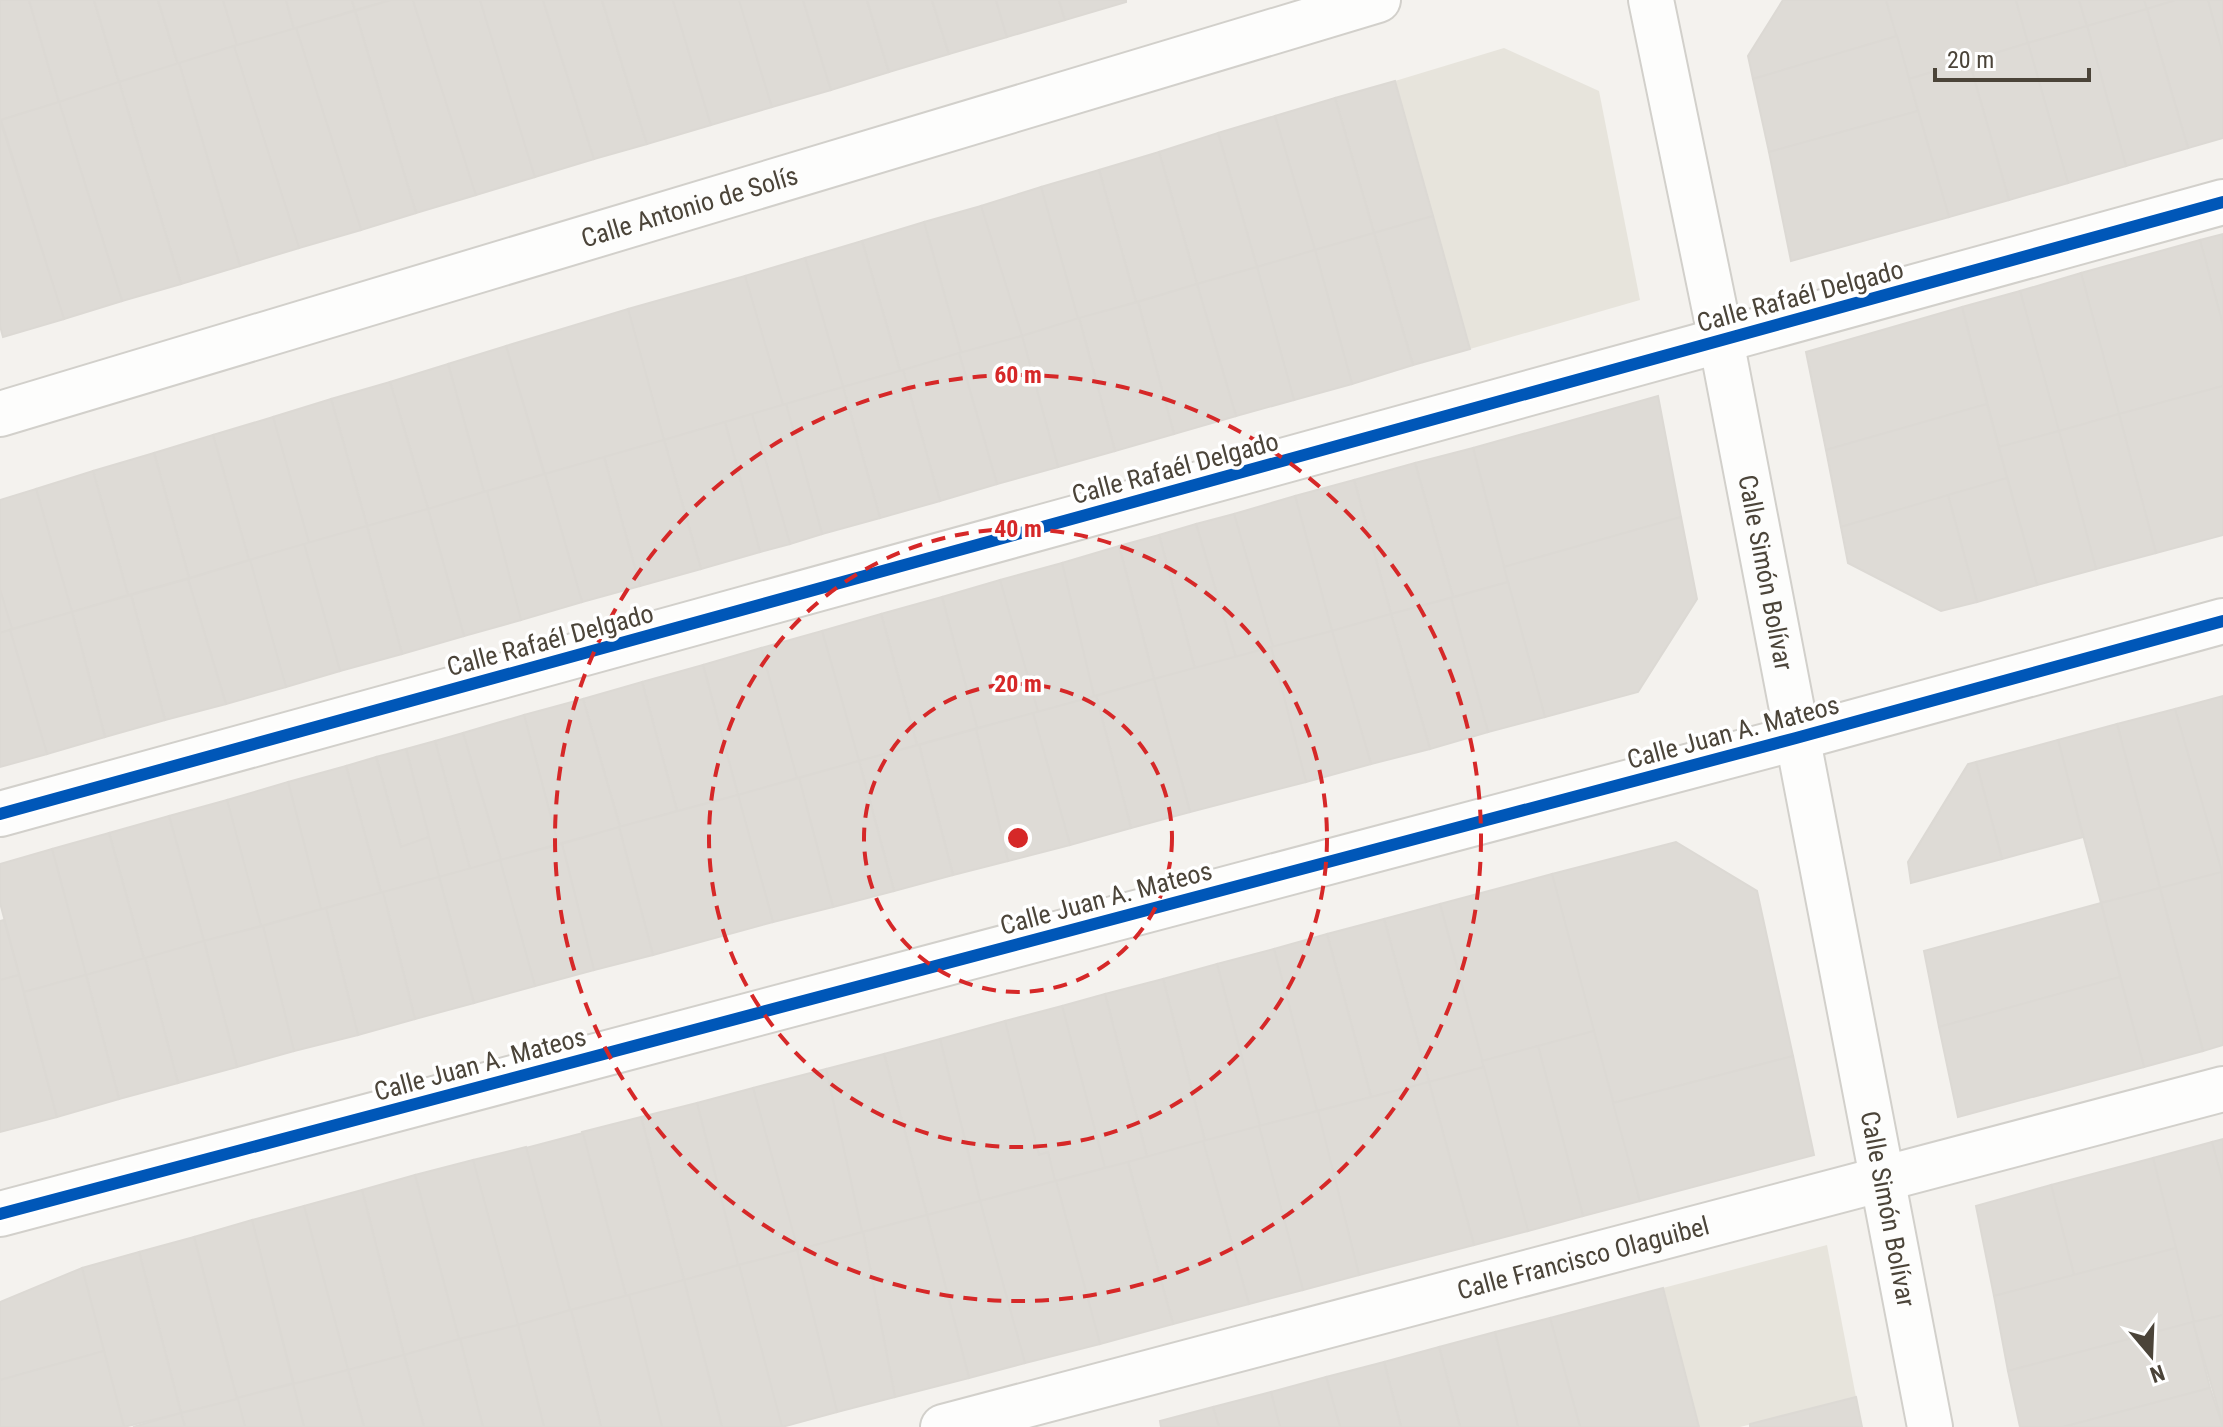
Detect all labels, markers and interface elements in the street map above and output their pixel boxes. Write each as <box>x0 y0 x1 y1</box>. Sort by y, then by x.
scale bar <box>1935 32 2089 82</box>
text: 20 m <box>1947 46 1994 74</box>
street label: Calle Antonio de Solís <box>578 160 801 254</box>
street label: Calle Rafaél Delgado <box>1693 254 1907 338</box>
text: 60 m <box>994 361 1042 389</box>
street label: Calle Rafaél Delgado <box>1068 426 1282 510</box>
street label: Calle Simón Bolívar <box>1732 472 1799 673</box>
text: 40 m <box>994 515 1042 543</box>
street label: Calle Rafaél Delgado <box>443 598 657 682</box>
text: 20 m <box>994 670 1042 698</box>
street label: Calle Juan A. Mateos <box>1624 689 1842 775</box>
centre of rings <box>1004 824 1032 852</box>
street label: Calle Juan A. Mateos <box>997 855 1215 941</box>
street label: Calle Juan A. Mateos <box>371 1021 589 1107</box>
street label: Calle Simón Bolívar <box>1855 1109 1922 1309</box>
street label: Calle Francisco Olaguibel <box>1454 1210 1712 1306</box>
north arrow <box>2111 1315 2191 1395</box>
text: N <box>2147 1359 2168 1387</box>

